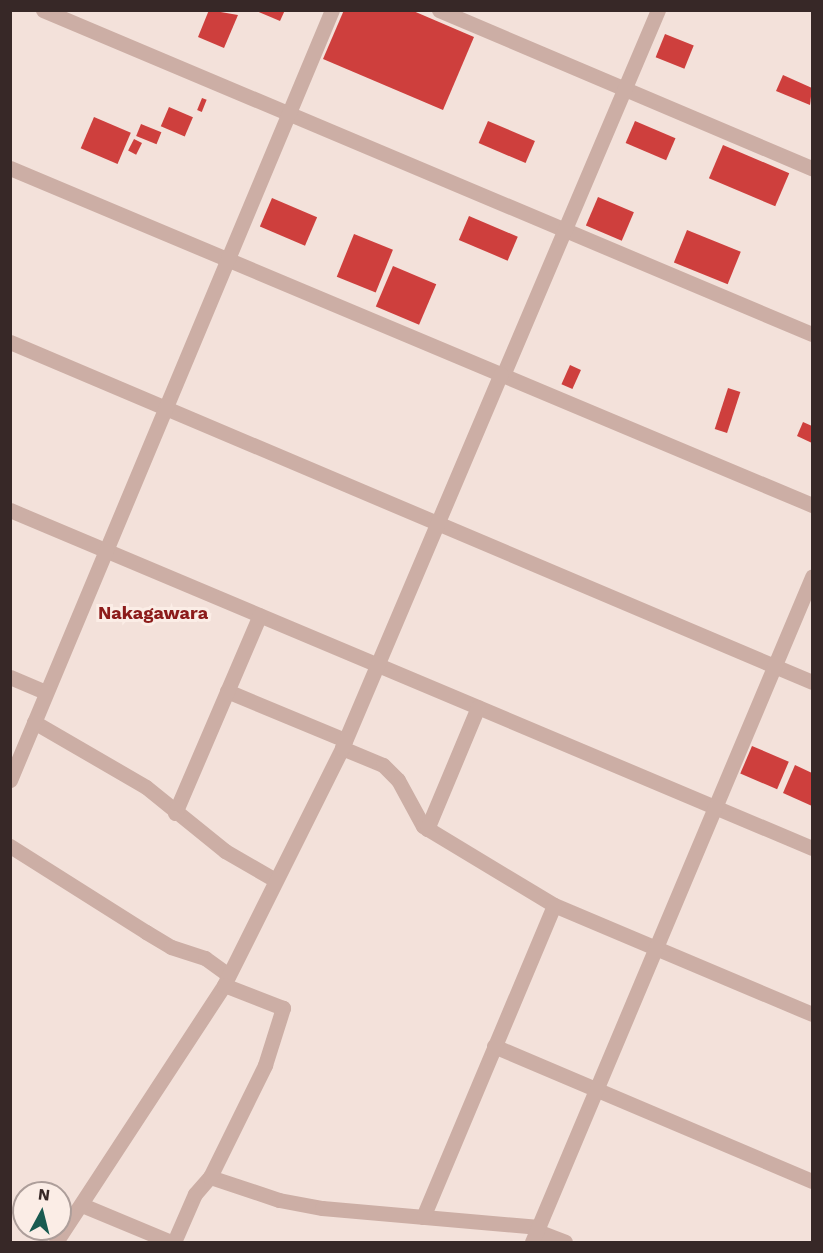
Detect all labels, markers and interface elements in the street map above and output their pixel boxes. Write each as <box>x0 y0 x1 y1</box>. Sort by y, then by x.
district label: Nakagawara <box>98 602 208 624</box>
north arrow <box>12 1181 72 1241</box>
text: N <box>37 1184 51 1205</box>

